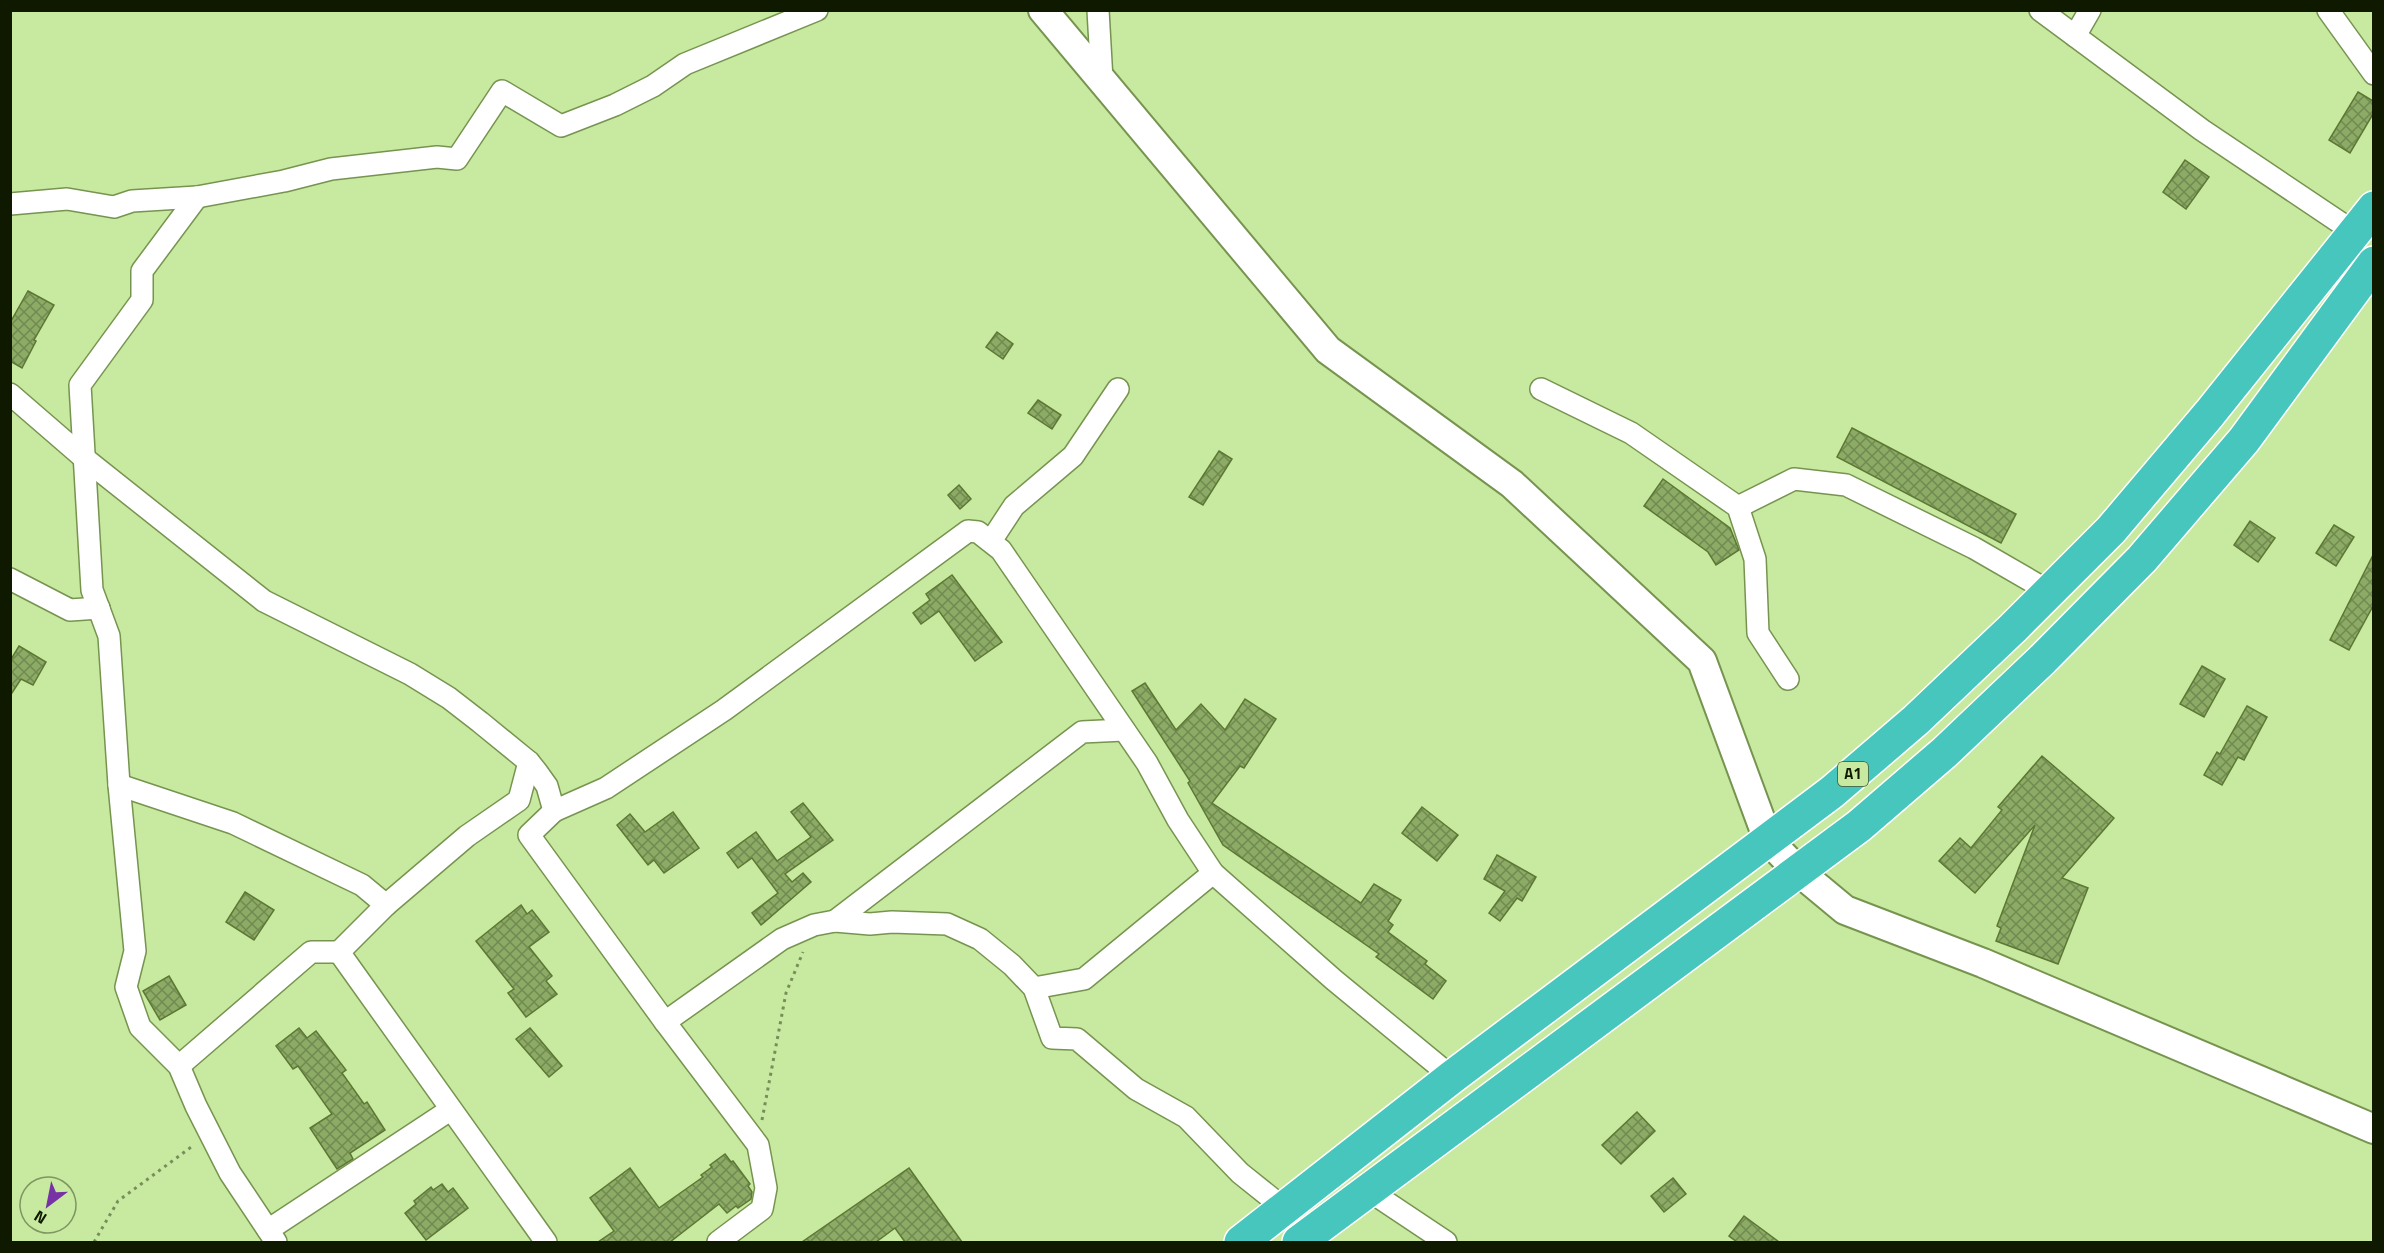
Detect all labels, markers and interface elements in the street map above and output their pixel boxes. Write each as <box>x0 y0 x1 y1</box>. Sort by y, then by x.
road number: A1 <box>1838 762 1868 786</box>
north arrow <box>18 1175 78 1235</box>
text: N <box>29 1205 51 1231</box>

